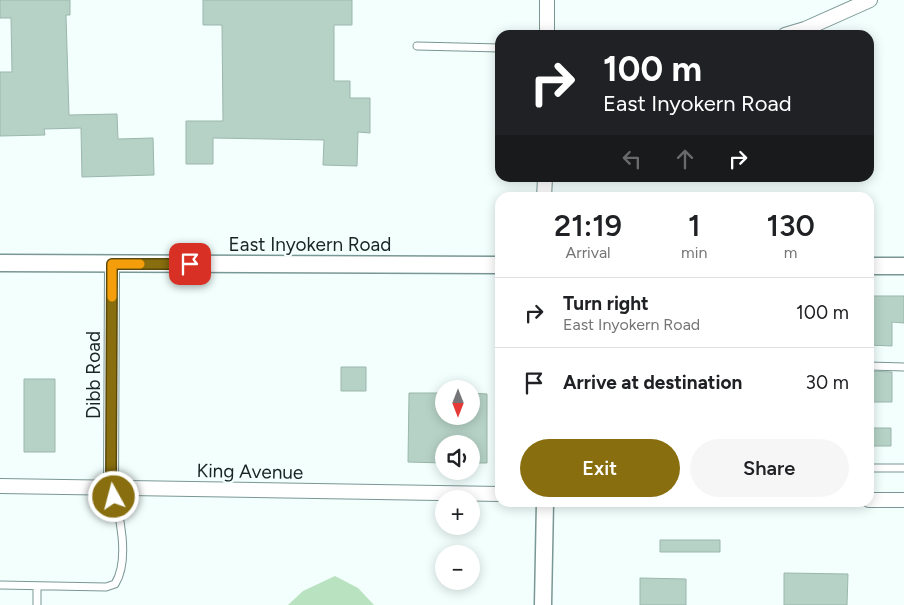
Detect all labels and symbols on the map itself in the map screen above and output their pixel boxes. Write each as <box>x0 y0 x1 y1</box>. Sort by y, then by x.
street label: East Inyokern Road <box>229 233 391 256</box>
pin <box>169 243 211 285</box>
street label: Dibb Road <box>82 331 105 419</box>
north arrow <box>435 380 480 425</box>
street label: King Avenue <box>196 459 304 484</box>
position arrow <box>87 470 139 522</box>

